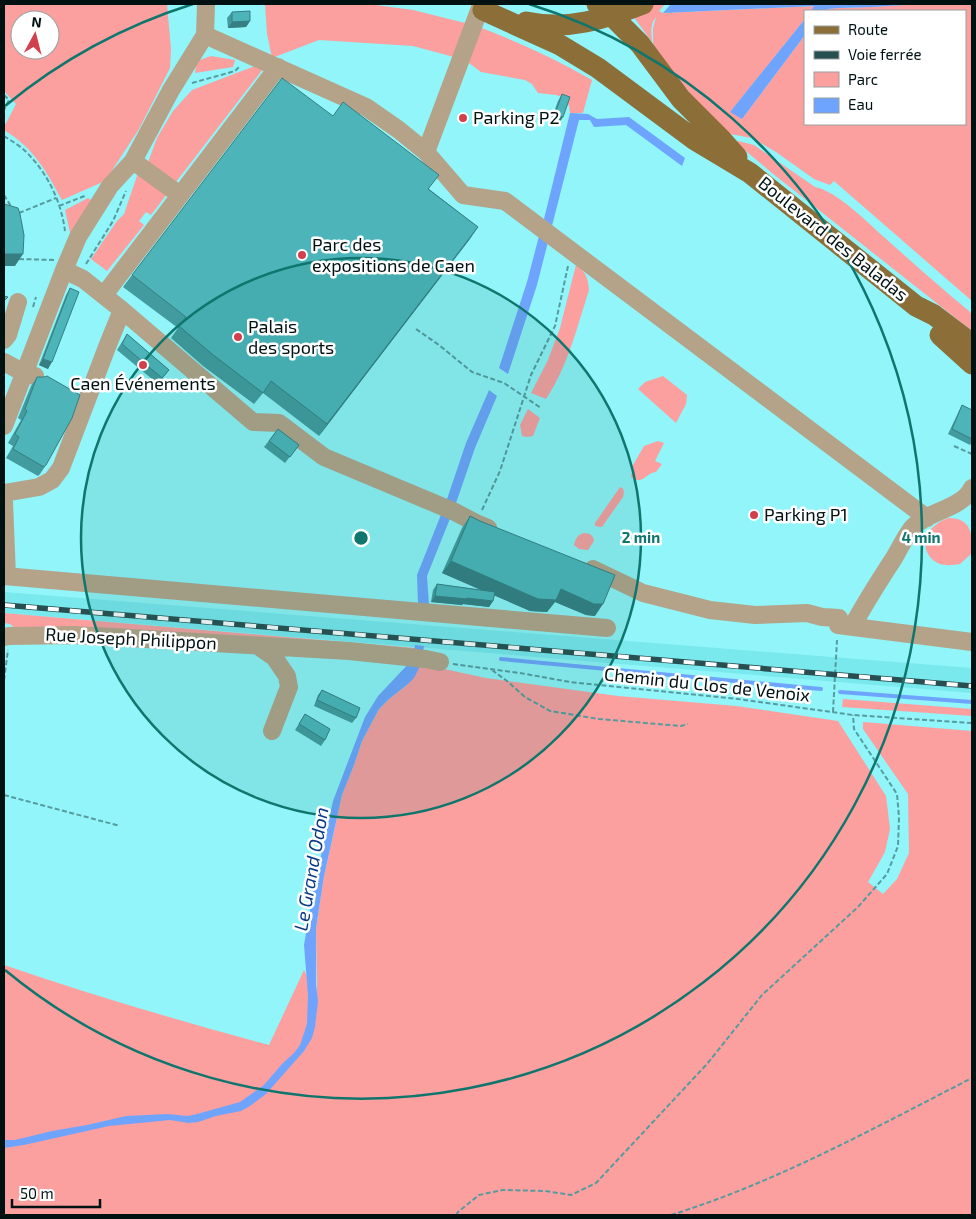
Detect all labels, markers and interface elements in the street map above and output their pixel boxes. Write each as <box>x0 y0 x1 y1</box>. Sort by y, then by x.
north arrow <box>10 10 60 60</box>
legend <box>804 10 966 125</box>
text: N <box>31 13 43 31</box>
text: Route <box>848 20 888 38</box>
text: Voie ferrée <box>848 45 922 63</box>
text: Parc <box>848 70 878 88</box>
text: Eau <box>848 95 873 113</box>
place label: Parking P2 <box>473 106 560 128</box>
marker: Parking P2 <box>457 112 469 124</box>
street label: Boulevard des Baladas <box>754 171 913 305</box>
place label: Parc des expositions de Caen <box>312 233 475 276</box>
marker: Parc des expositions de Caen <box>296 249 308 261</box>
place label: Palais des sports <box>248 315 334 358</box>
marker: Palais des sports <box>232 331 244 343</box>
marker: Caen Événements <box>137 359 149 371</box>
place label: Caen Événements <box>70 372 216 394</box>
place label: Parking P1 <box>764 503 848 525</box>
marker: Parking P1 <box>748 509 760 521</box>
text: 2 min <box>622 528 660 546</box>
text: 4 min <box>901 528 941 546</box>
centre of rings <box>352 529 370 547</box>
street label: Rue Joseph Philippon <box>45 623 217 653</box>
street label: Chemin du Clos de Venoix <box>603 662 812 706</box>
water label: Le Grand Odon <box>288 805 333 933</box>
scale bar <box>12 1176 100 1208</box>
text: 50 m <box>20 1184 54 1202</box>

